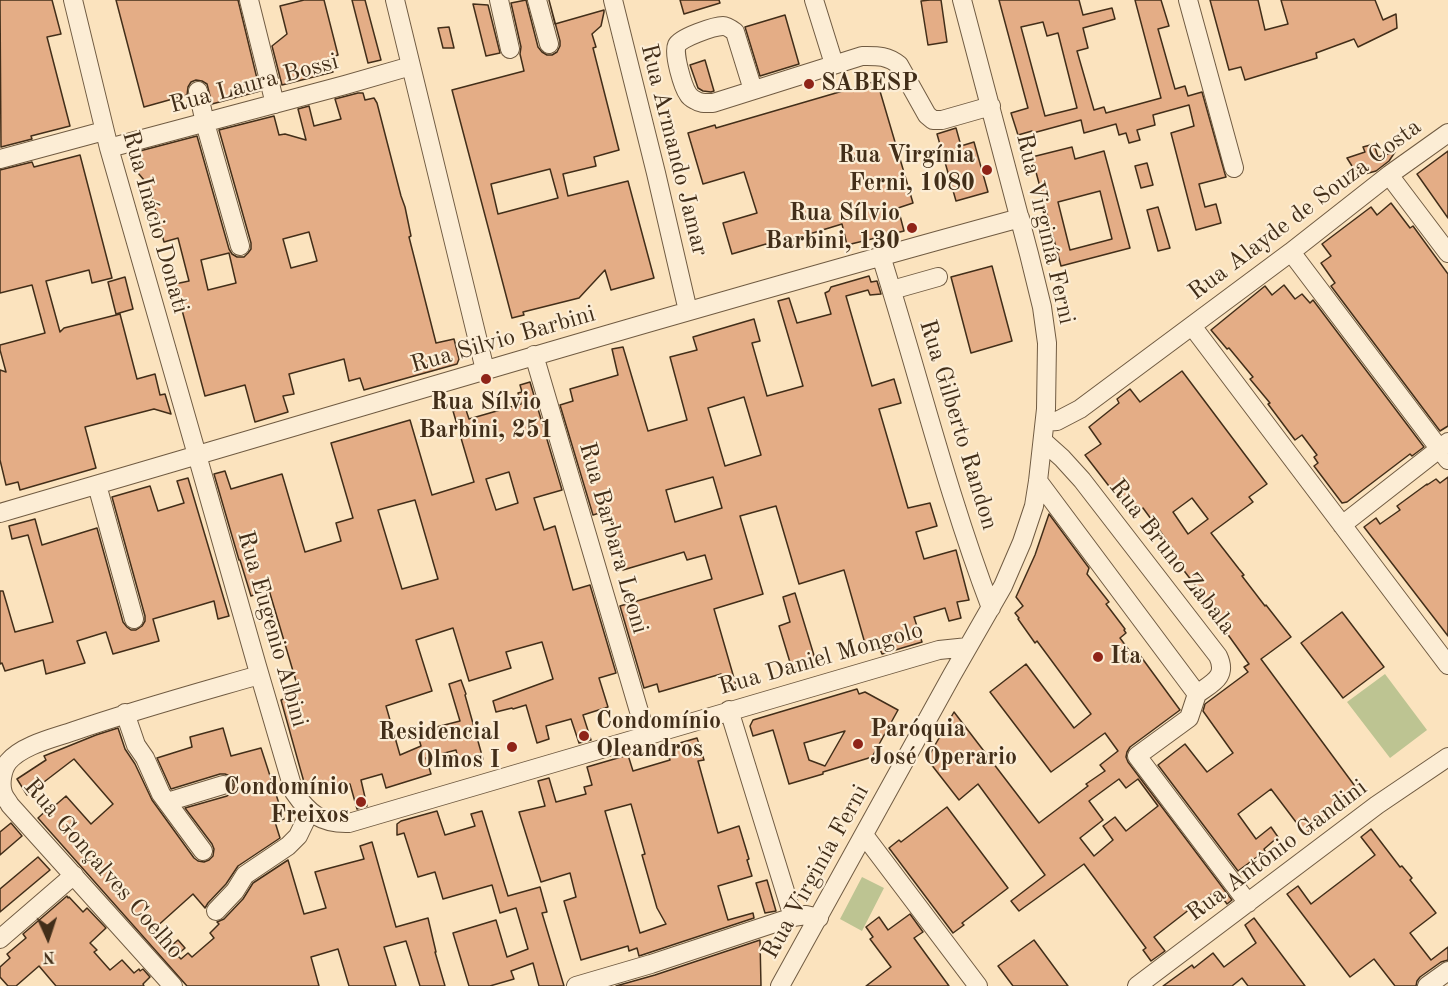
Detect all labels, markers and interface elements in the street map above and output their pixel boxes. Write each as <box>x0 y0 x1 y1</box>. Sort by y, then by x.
street label: Rua Armando Jamar <box>634 41 714 259</box>
street label: Rua Laura Bossi <box>166 48 342 120</box>
place label: SABESP <box>821 70 918 98</box>
marker: SABESP <box>802 77 816 91</box>
street label: Rua Alayde de Souza Costa <box>1183 113 1427 307</box>
street label: Rua Inácio Donati <box>115 127 195 317</box>
street label: Rua Virginía Ferni <box>1009 131 1081 327</box>
place label: Rua Virgínia Ferni, 1080 <box>838 142 975 198</box>
marker: Rua Virgínia Ferni, 1080 <box>980 163 994 177</box>
place label: Rua Sílvio Barbini, 130 <box>765 200 900 256</box>
marker: Rua Sílvio Barbini, 130 <box>905 221 919 235</box>
street label: Rua Silvio Barbini <box>407 300 599 380</box>
street label: Rua Gilberto Randon <box>912 316 1004 534</box>
marker: Rua Sílvio Barbini, 251 <box>479 372 493 386</box>
place label: Rua Sílvio Barbini, 251 <box>418 389 554 445</box>
street label: Rua Barbara Leoni <box>572 439 654 637</box>
street label: Rua Bruno Zabala <box>1102 474 1242 640</box>
street label: Rua Eugenio Albini <box>230 527 314 731</box>
street label: Rua Daniel Mongolo <box>716 616 926 702</box>
place label: Ita <box>1110 643 1141 671</box>
marker: Ita <box>1091 650 1105 664</box>
place label: Condomínio Oleandros <box>596 708 721 764</box>
place label: Paróquia José Operario <box>870 716 1017 772</box>
place label: Residencial Olmos I <box>378 719 500 775</box>
marker: Condomínio Oleandros <box>577 729 591 743</box>
marker: Paróquia José Operario <box>851 737 865 751</box>
marker: Residencial Olmos I <box>505 740 519 754</box>
street label: Rua Gonçalves Coelho <box>17 773 189 965</box>
place label: Condomínio Freixos <box>224 774 349 830</box>
street label: Rua Antônio Gandini <box>1181 774 1373 928</box>
street label: Rua Virginía Ferni <box>756 780 876 964</box>
marker: Condomínio Freixos <box>354 795 368 809</box>
north arrow <box>18 908 78 968</box>
text: N <box>42 948 55 964</box>

